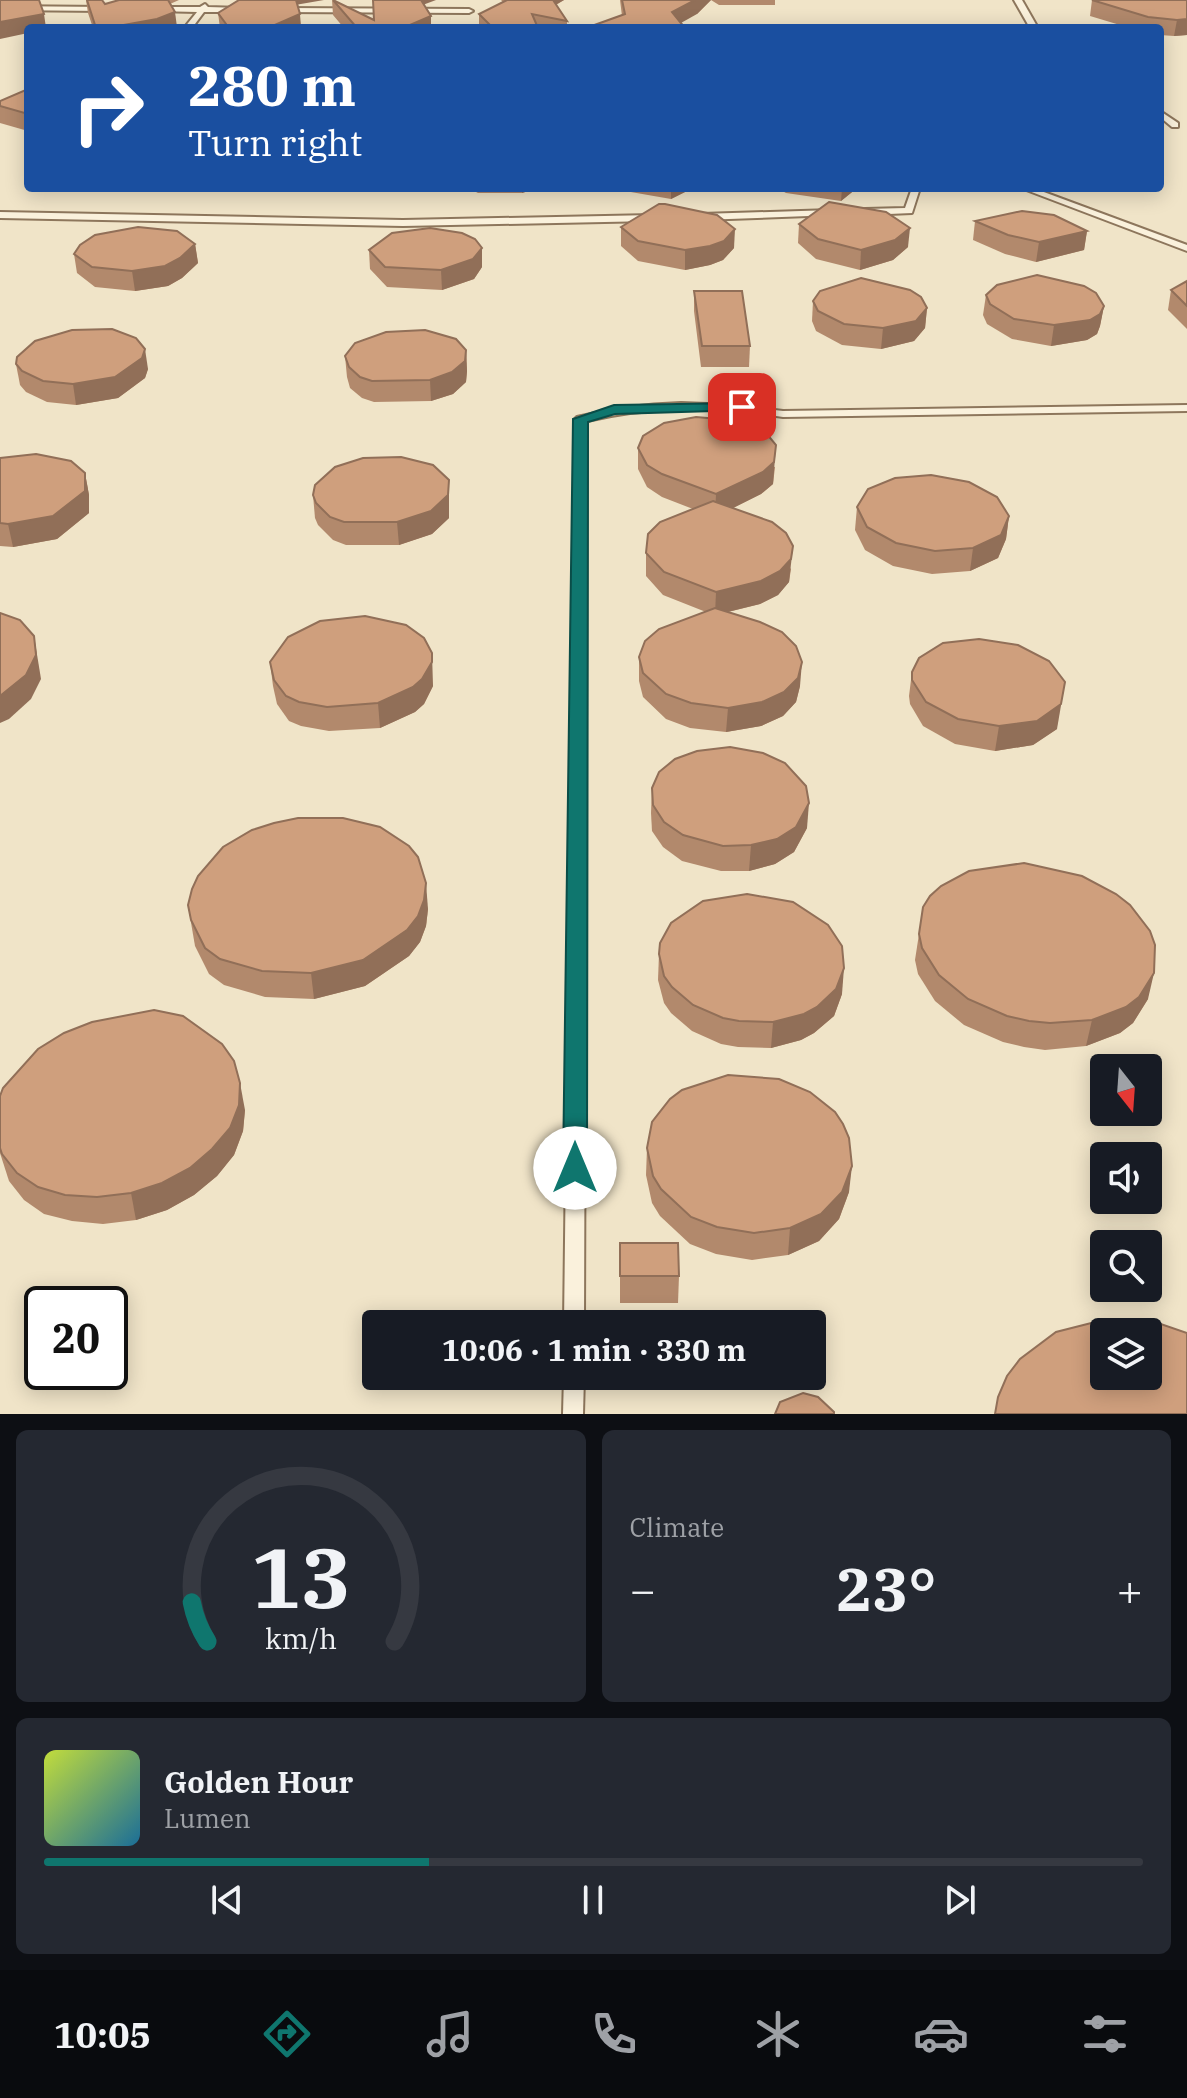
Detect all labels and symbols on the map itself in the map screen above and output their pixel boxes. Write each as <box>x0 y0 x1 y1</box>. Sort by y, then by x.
pin <box>708 373 776 441</box>
north arrow <box>1090 1054 1162 1126</box>
position arrow <box>533 1126 617 1210</box>
speed limit sign: 20 <box>24 1286 128 1390</box>

